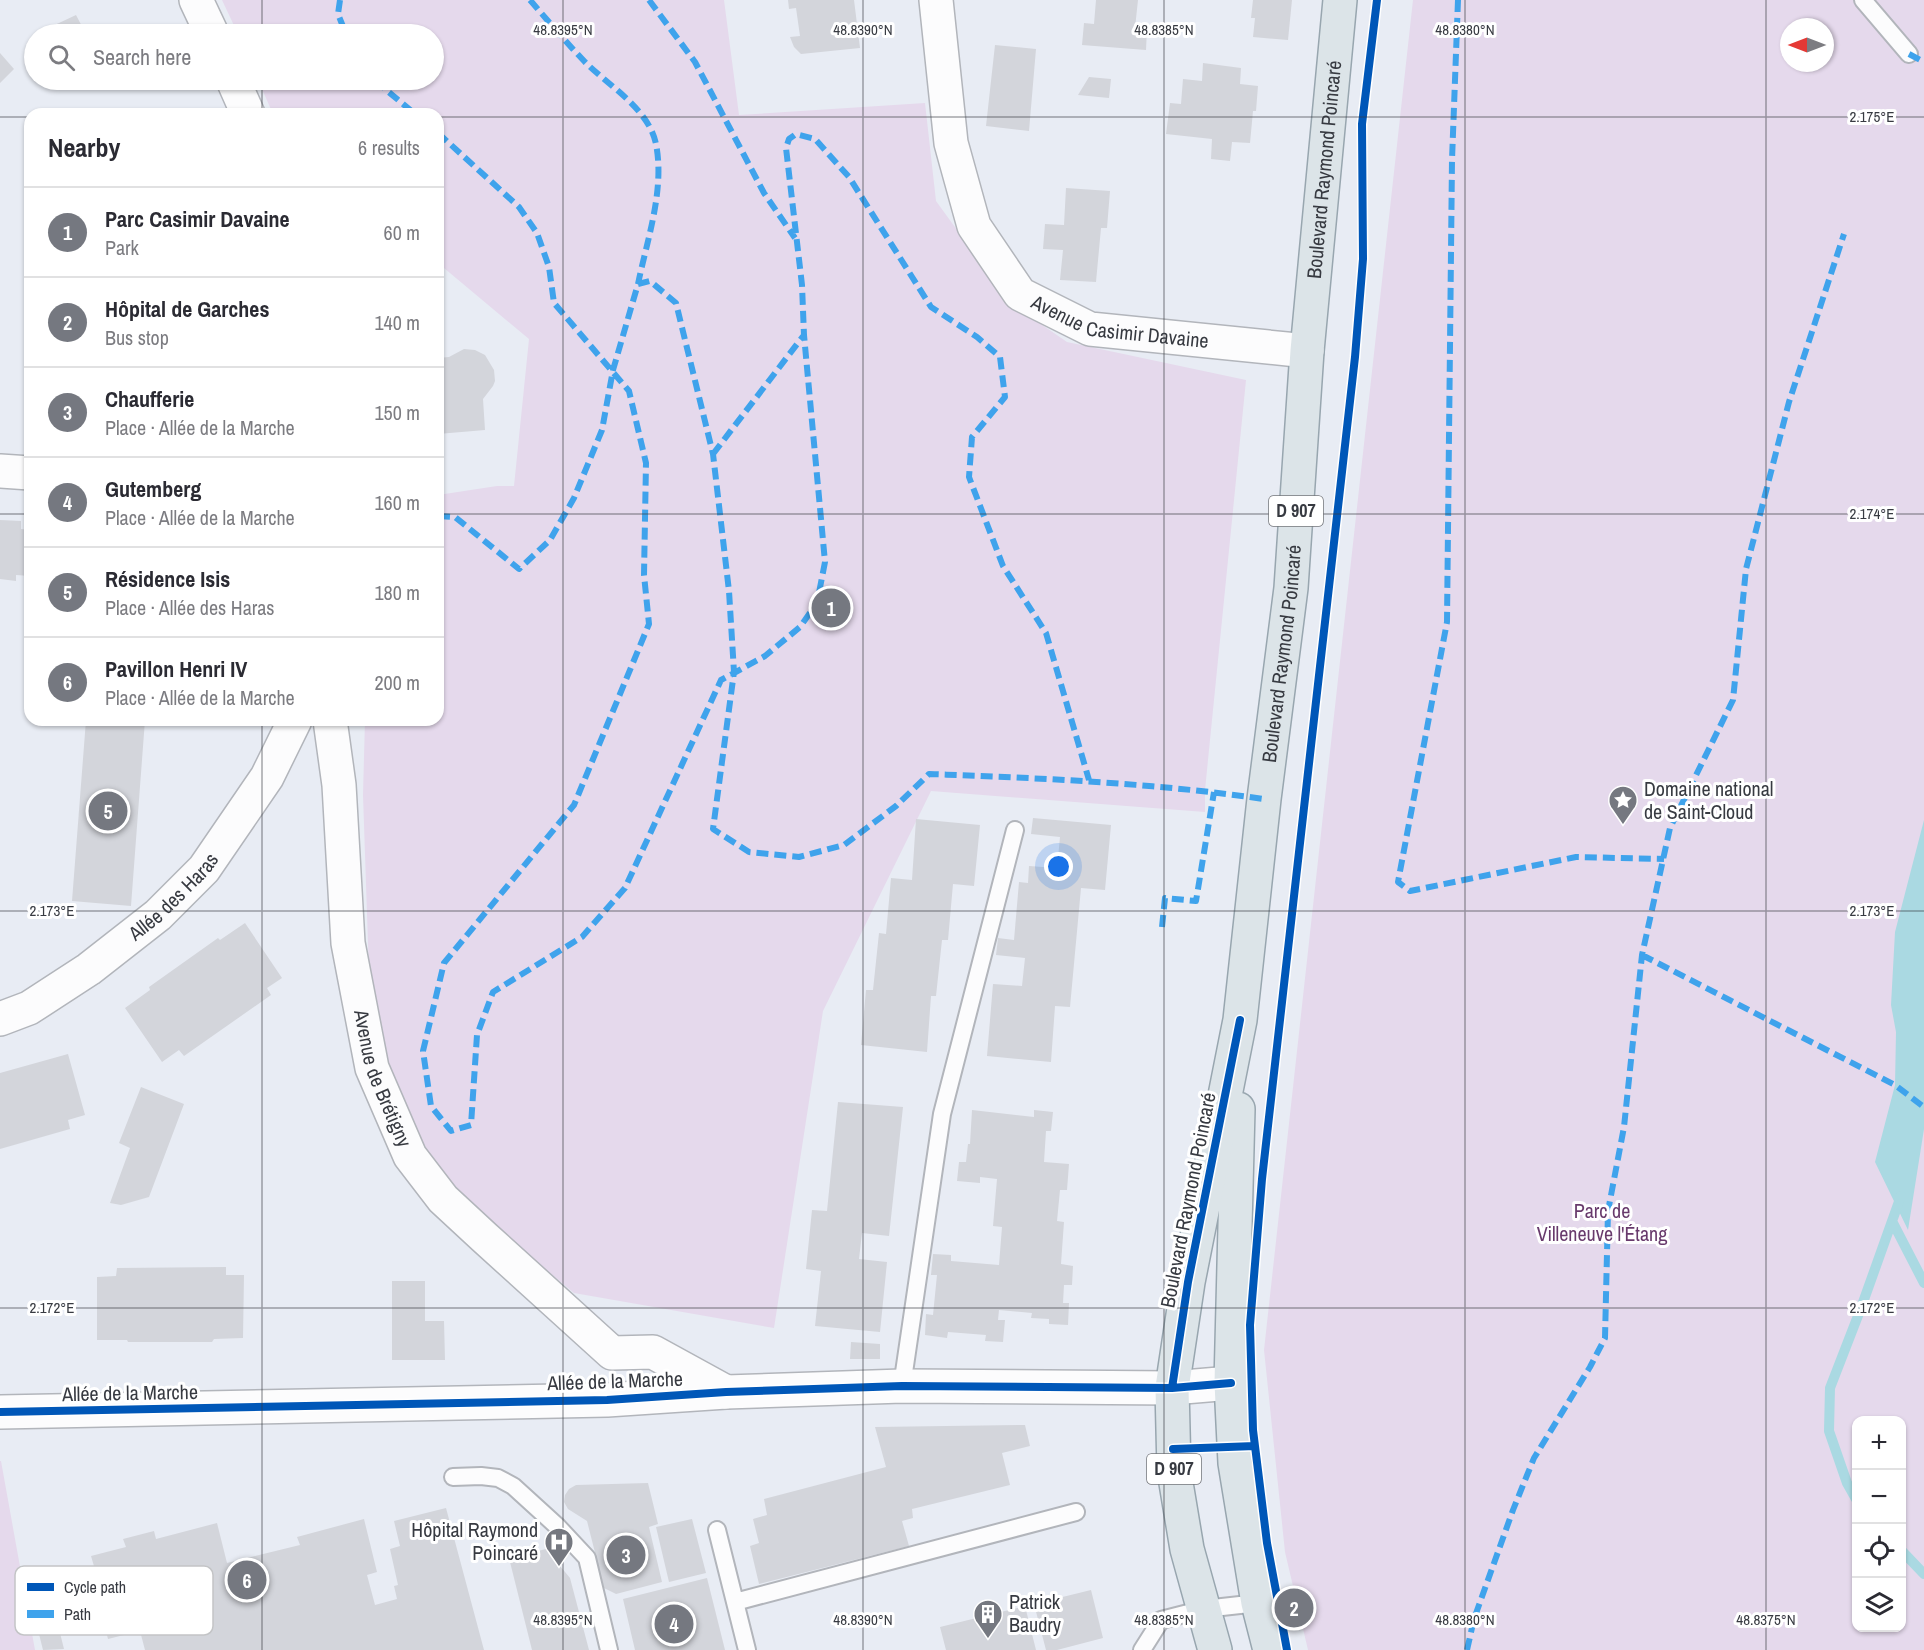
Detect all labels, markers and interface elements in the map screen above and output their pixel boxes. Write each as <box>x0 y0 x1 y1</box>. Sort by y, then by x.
north arrow <box>1780 18 1834 72</box>
text: 48.8395°N <box>533 19 593 40</box>
text: 48.8390°N <box>833 19 893 40</box>
text: 48.8385°N <box>1134 19 1194 40</box>
text: 48.8380°N <box>1435 19 1495 40</box>
search box <box>24 24 444 90</box>
icon: search <box>45 41 78 74</box>
text: Search here <box>93 42 191 72</box>
street label: Boulevard Raymond Poincaré <box>1300 59 1347 280</box>
text: 2.175°E <box>1850 106 1895 127</box>
text: Nearby <box>48 130 120 165</box>
text: 6 results <box>358 134 420 161</box>
text: Parc Casimir Davaine <box>105 204 290 234</box>
text: 1 <box>63 219 72 246</box>
text: 60 m <box>384 219 420 246</box>
text: Park <box>105 234 139 261</box>
street label: Avenue Casimir Davaine <box>1026 288 1210 354</box>
text: Hôpital de Garches <box>105 294 269 324</box>
text: 2 <box>63 309 72 336</box>
text: 140 m <box>374 309 420 336</box>
text: Bus stop <box>105 324 169 351</box>
text: Chaufferie <box>105 384 194 414</box>
text: 3 <box>63 399 72 426</box>
text: 150 m <box>374 399 420 426</box>
text: Place · Allée de la Marche <box>105 414 295 441</box>
text: Gutemberg <box>105 474 201 504</box>
text: 4 <box>63 489 72 516</box>
text: 160 m <box>374 489 420 516</box>
road number: D 907 <box>1269 496 1323 526</box>
text: 2.174°E <box>1850 503 1895 524</box>
text: Place · Allée de la Marche <box>105 504 295 531</box>
street label: Boulevard Raymond Poincaré <box>1255 544 1307 764</box>
text: Résidence Isis <box>105 564 230 594</box>
text: 5 <box>63 579 72 606</box>
text: 180 m <box>374 579 420 606</box>
pin: 1 <box>812 586 850 630</box>
text: Place · Allée des Haras <box>105 594 275 621</box>
text: Pavillon Henri IV <box>105 654 247 684</box>
text: 6 <box>63 669 72 696</box>
text: 200 m <box>374 669 420 696</box>
text: Place · Allée de la Marche <box>105 684 295 711</box>
place label: Domaine national de Saint-Cloud <box>1644 775 1773 825</box>
place icon: Domaine national de Saint-Cloud <box>1607 784 1639 826</box>
pin: 5 <box>88 788 128 834</box>
street label: Allée des Haras <box>122 847 224 947</box>
your location <box>1044 852 1073 881</box>
text: 2.173°E <box>30 900 75 921</box>
text: 2.173°E <box>1850 900 1895 921</box>
street label: Avenue de Brétigny <box>348 1006 419 1152</box>
street label: Boulevard Raymond Poincaré <box>1153 1090 1222 1310</box>
park label: Parc de Villeneuve l'Étang <box>1537 1197 1667 1247</box>
text: 2.172°E <box>30 1297 75 1318</box>
text: 2.172°E <box>1850 1297 1895 1318</box>
street label: Allée de la Marche <box>546 1365 683 1396</box>
street label: Allée de la Marche <box>61 1378 198 1407</box>
map controls <box>1852 1416 1906 1632</box>
button: + <box>1852 1416 1906 1470</box>
road number: D 907 <box>1147 1454 1201 1484</box>
button: − <box>1852 1470 1906 1524</box>
place label: Hôpital Raymond Poincaré <box>411 1516 538 1566</box>
button: locate <box>1852 1524 1906 1578</box>
hospital icon: Hôpital Raymond Poincaré <box>543 1526 575 1568</box>
pin: 3 <box>606 1532 646 1578</box>
pin: 6 <box>228 1558 266 1602</box>
legend <box>15 1566 213 1635</box>
text: Cycle path <box>64 1576 126 1598</box>
button: layers <box>1852 1578 1906 1632</box>
pin: 2 <box>1274 1586 1314 1630</box>
place label: Patrick Baudry <box>1009 1588 1062 1638</box>
building icon: Patrick Baudry <box>972 1598 1004 1640</box>
pin: 4 <box>654 1602 694 1646</box>
text: Path <box>64 1603 91 1625</box>
text: 48.8395°N <box>533 1609 593 1630</box>
text: 48.8390°N <box>833 1609 893 1630</box>
text: 48.8385°N <box>1134 1609 1194 1630</box>
text: 48.8380°N <box>1435 1609 1495 1630</box>
text: 48.8375°N <box>1736 1609 1796 1630</box>

